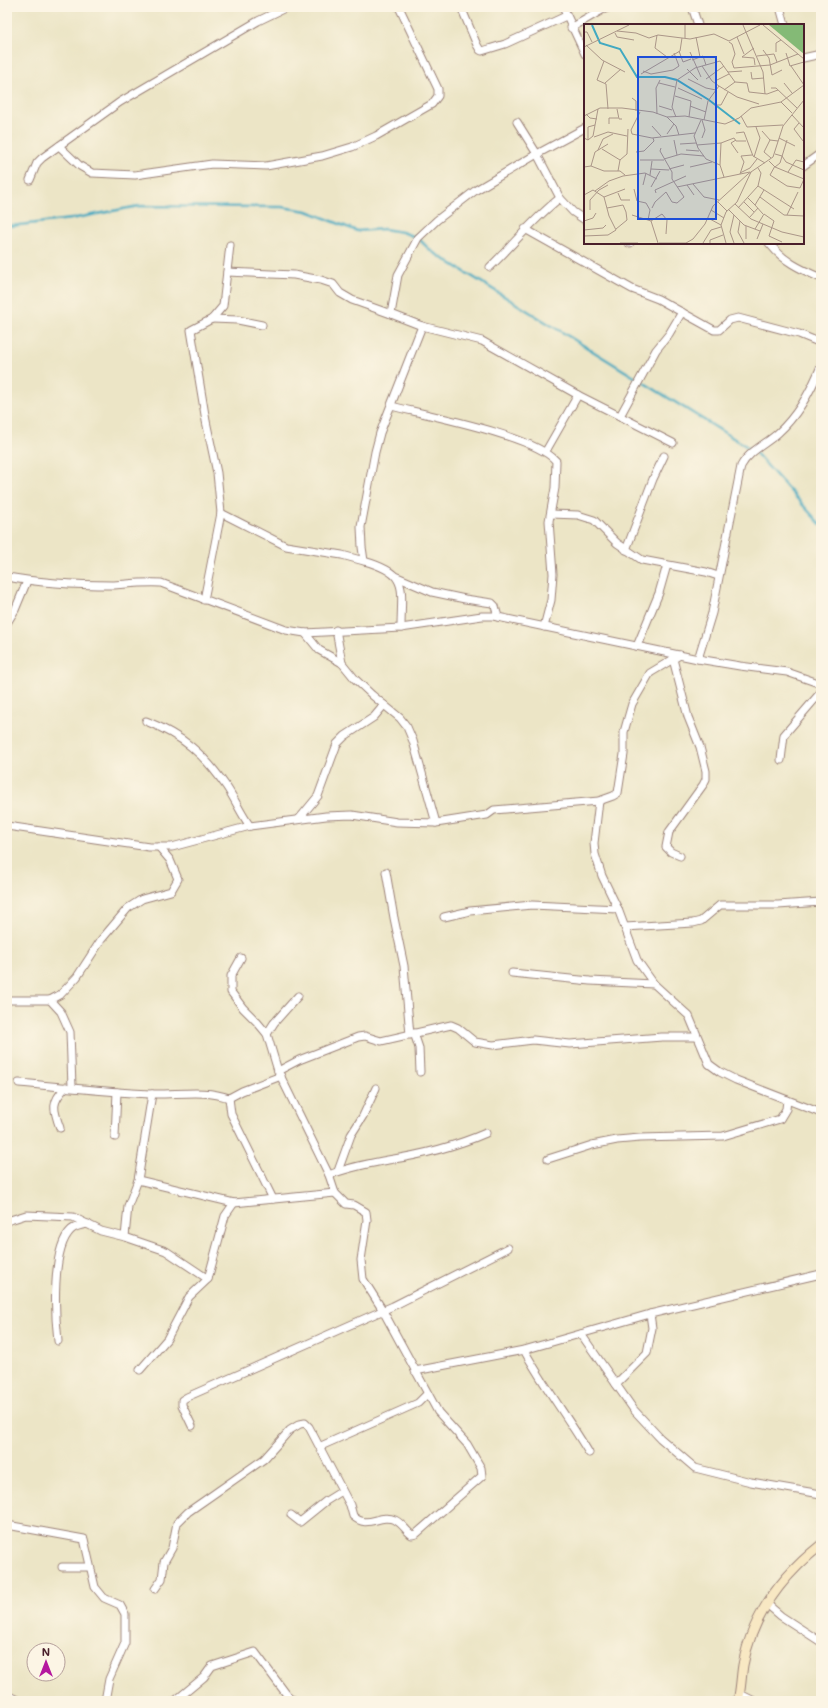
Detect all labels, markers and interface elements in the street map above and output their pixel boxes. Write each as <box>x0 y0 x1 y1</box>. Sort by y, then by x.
inset map <box>584 24 804 244</box>
north arrow <box>26 1642 66 1682</box>
text: N <box>42 1644 50 1659</box>

